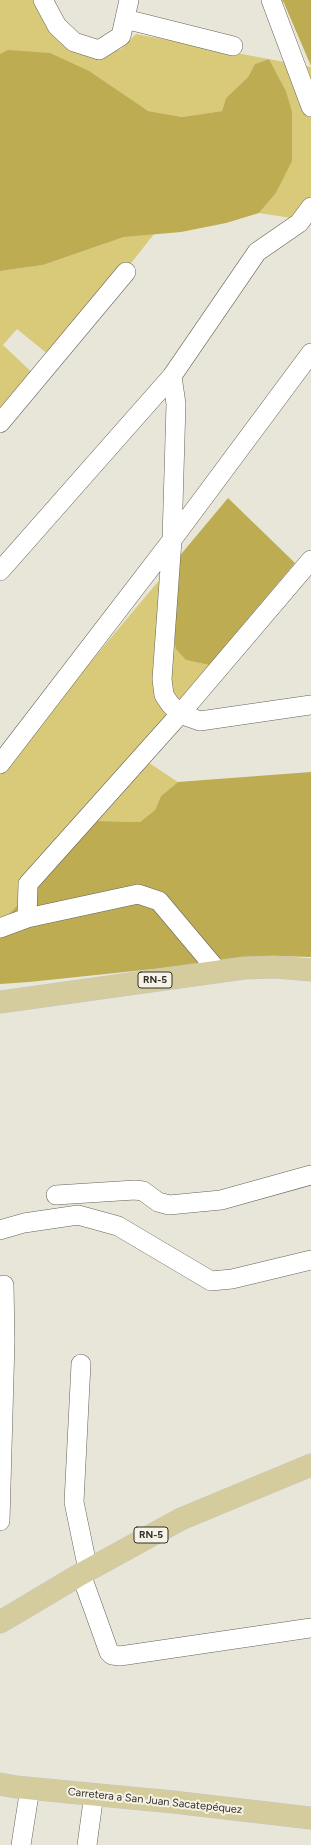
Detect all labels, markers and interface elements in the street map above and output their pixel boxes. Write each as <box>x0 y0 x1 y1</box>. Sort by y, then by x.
road number: RN-5 <box>138 972 172 988</box>
road number: RN-5 <box>134 1527 168 1543</box>
street label: Carretera a San Juan Sacatepéquez <box>67 1785 243 1817</box>

